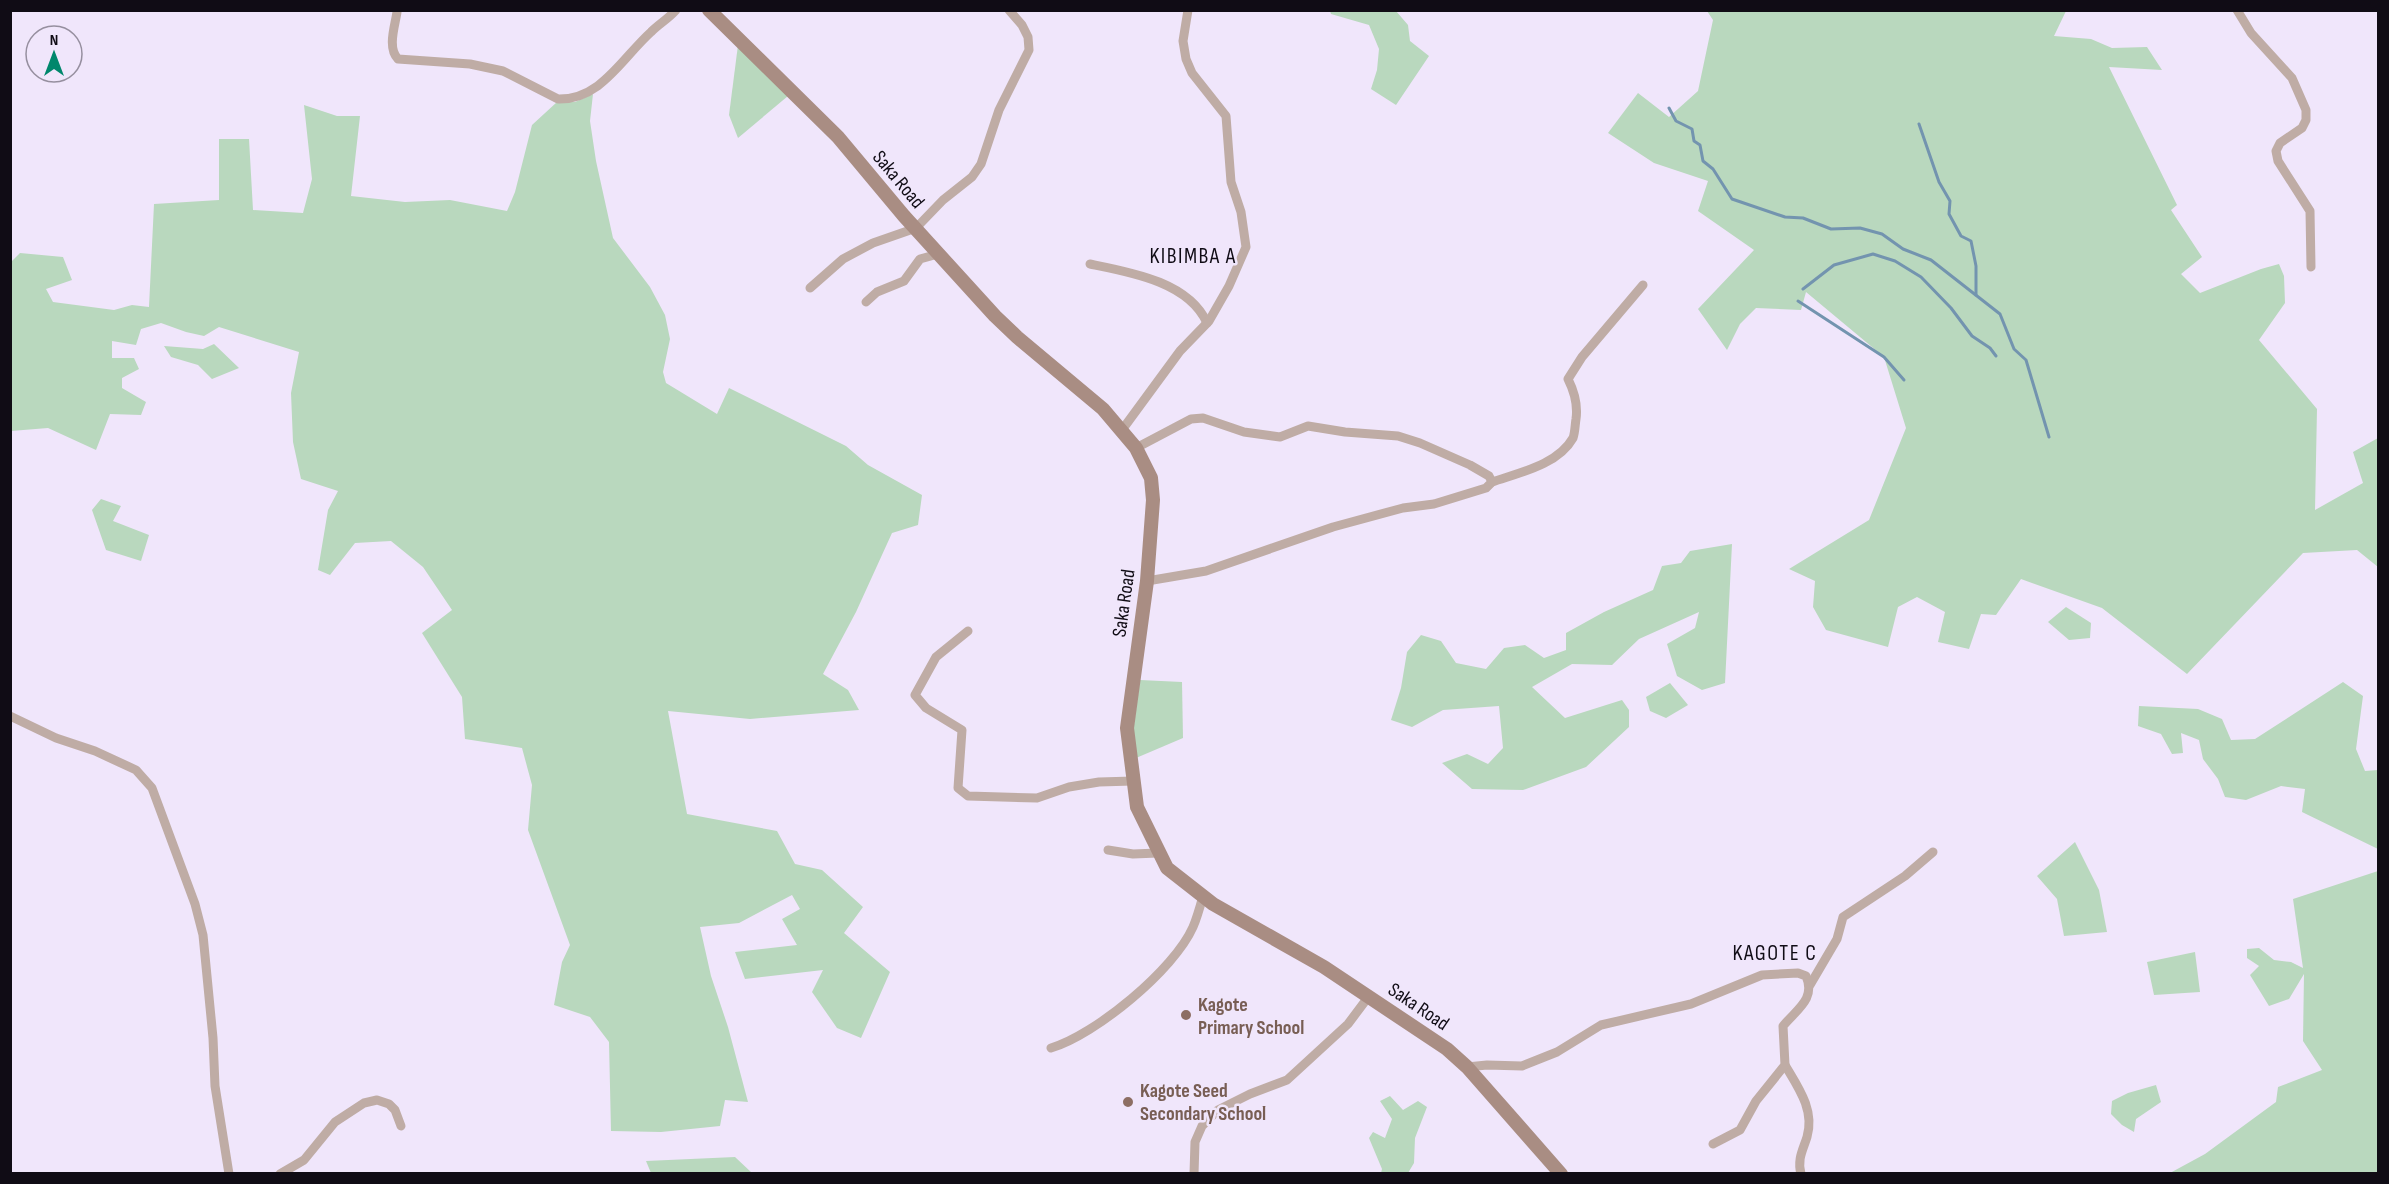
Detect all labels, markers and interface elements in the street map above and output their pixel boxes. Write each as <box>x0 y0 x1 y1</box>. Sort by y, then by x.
north arrow <box>24 24 84 84</box>
text: N <box>50 31 58 50</box>
street label: Saka Road <box>867 146 929 213</box>
district label: KIBIMBA A <box>1149 243 1237 270</box>
street label: Saka Road <box>1107 568 1141 639</box>
district label: KAGOTE C <box>1733 940 1817 967</box>
street label: Saka Road <box>1383 978 1453 1036</box>
place label: Kagote Primary School <box>1198 993 1304 1040</box>
marker: Kagote Primary School <box>1179 1008 1193 1022</box>
place label: Kagote Seed Secondary School <box>1140 1079 1266 1126</box>
marker: Kagote Seed Secondary School <box>1121 1095 1135 1109</box>

